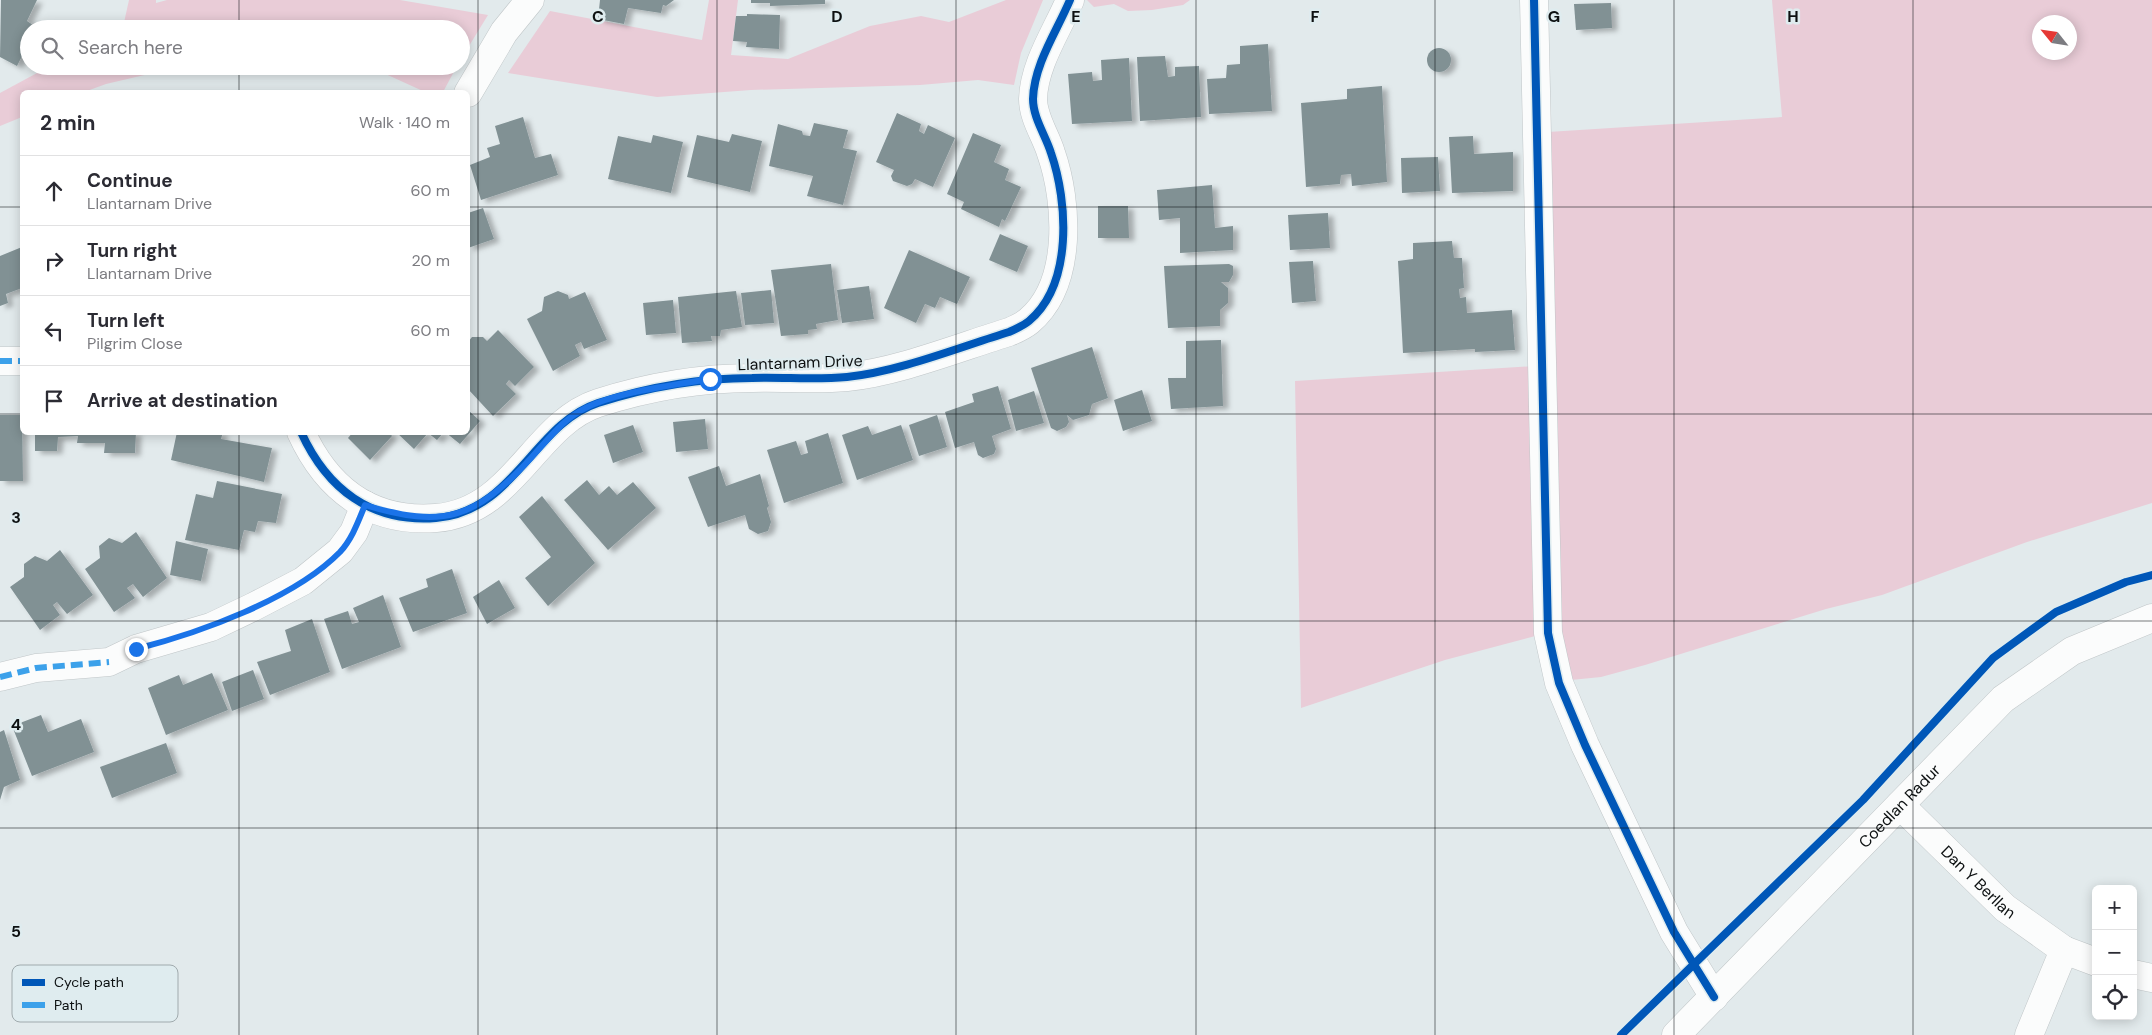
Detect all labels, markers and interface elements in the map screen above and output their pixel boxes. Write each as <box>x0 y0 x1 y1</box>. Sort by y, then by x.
text: C <box>592 6 604 27</box>
text: D <box>831 6 843 27</box>
text: E <box>1071 6 1081 27</box>
text: F <box>1311 6 1320 27</box>
text: G <box>1548 6 1560 27</box>
text: H <box>1787 6 1799 27</box>
north arrow <box>2032 15 2077 60</box>
search box <box>20 20 470 75</box>
icon: search <box>38 34 66 62</box>
text: Search here <box>78 35 183 60</box>
text: 2 min <box>40 109 96 137</box>
text: Walk · 140 m <box>359 112 450 133</box>
text: Continue <box>87 168 173 193</box>
icon: ahead <box>40 177 68 205</box>
text: 60 m <box>410 180 450 201</box>
text: Llantarnam Drive <box>87 193 212 214</box>
text: Turn right <box>87 238 177 263</box>
icon: right <box>40 247 68 275</box>
text: 20 m <box>411 250 450 271</box>
text: Llantarnam Drive <box>87 263 212 284</box>
text: Turn left <box>87 308 165 333</box>
icon: left <box>40 317 68 345</box>
text: 60 m <box>410 320 450 341</box>
text: Pilgrim Close <box>87 333 183 354</box>
street label: Llantarnam Drive <box>737 350 863 375</box>
route start <box>699 368 722 391</box>
icon: arrive <box>40 387 68 415</box>
text: Arrive at destination <box>87 388 278 413</box>
text: 3 <box>11 507 21 528</box>
route end <box>125 638 148 661</box>
text: 4 <box>11 714 21 735</box>
street label: Coedlan Radur <box>1854 760 1945 852</box>
street label: Dan Y Berllan <box>1936 841 2020 923</box>
map controls <box>2092 885 2137 1020</box>
button: + <box>2092 885 2137 930</box>
text: 5 <box>11 921 21 942</box>
button: − <box>2092 930 2137 975</box>
legend <box>12 965 178 1022</box>
text: Cycle path <box>54 973 124 991</box>
button: locate <box>2092 975 2137 1020</box>
text: Path <box>54 996 83 1014</box>

